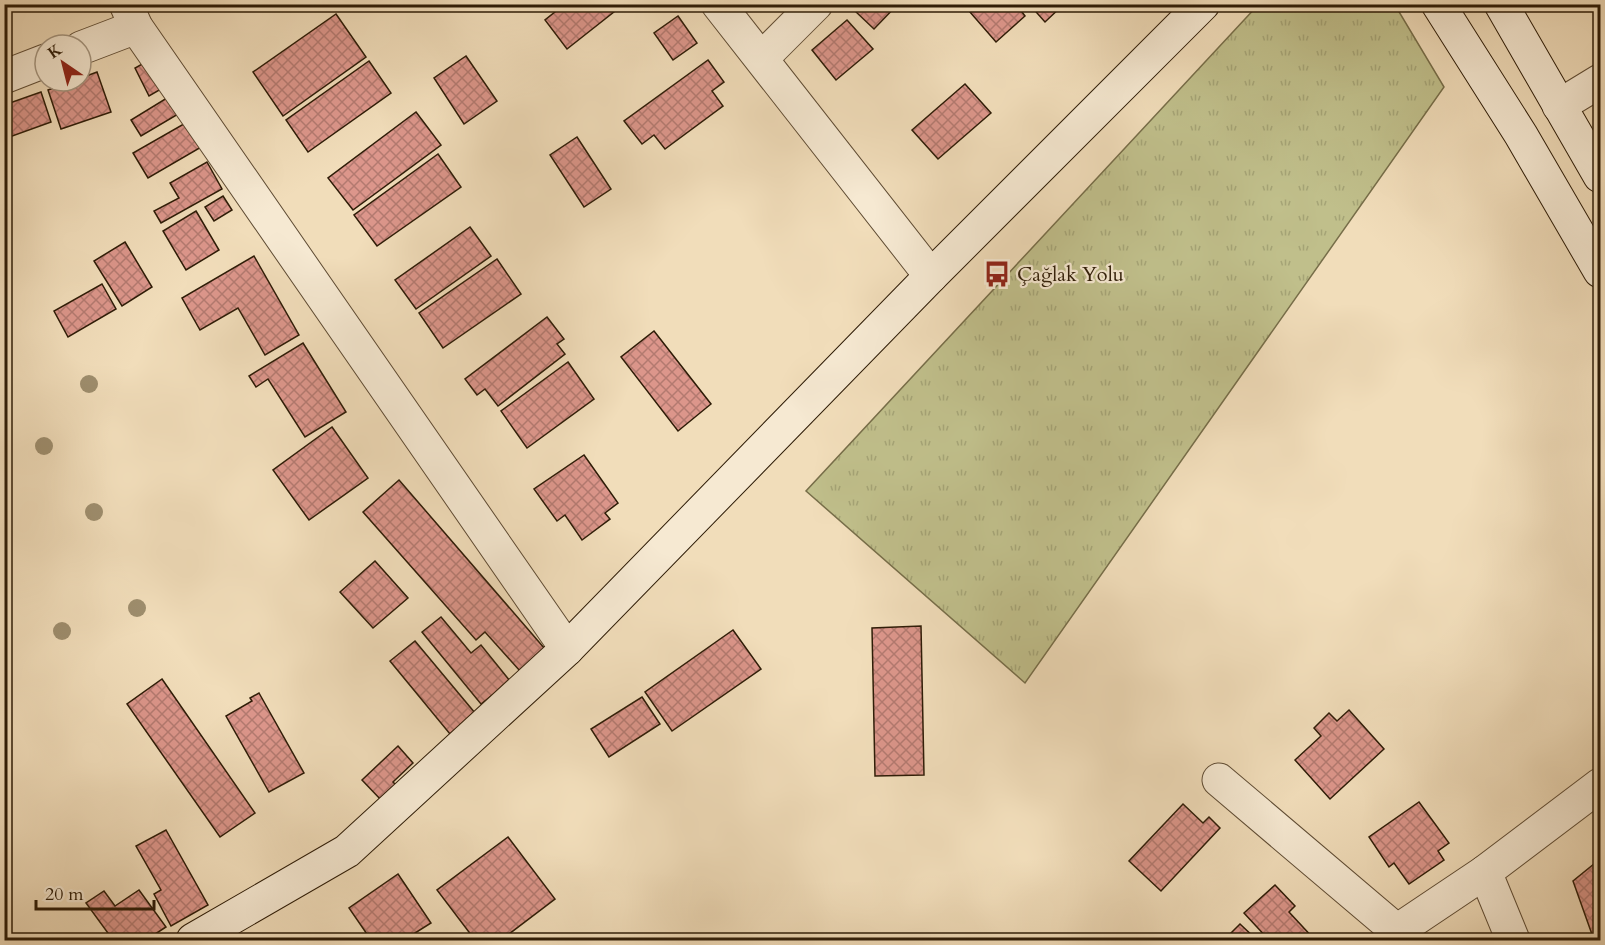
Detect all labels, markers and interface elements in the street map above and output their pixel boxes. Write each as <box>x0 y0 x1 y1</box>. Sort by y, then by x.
north arrow <box>33 33 93 93</box>
text: K <box>43 39 67 64</box>
bus stop icon: Çağlak Yolu <box>982 259 1012 289</box>
place label: Çağlak Yolu <box>1017 261 1124 288</box>
scale bar <box>36 873 154 911</box>
text: 20 m <box>45 882 84 907</box>

